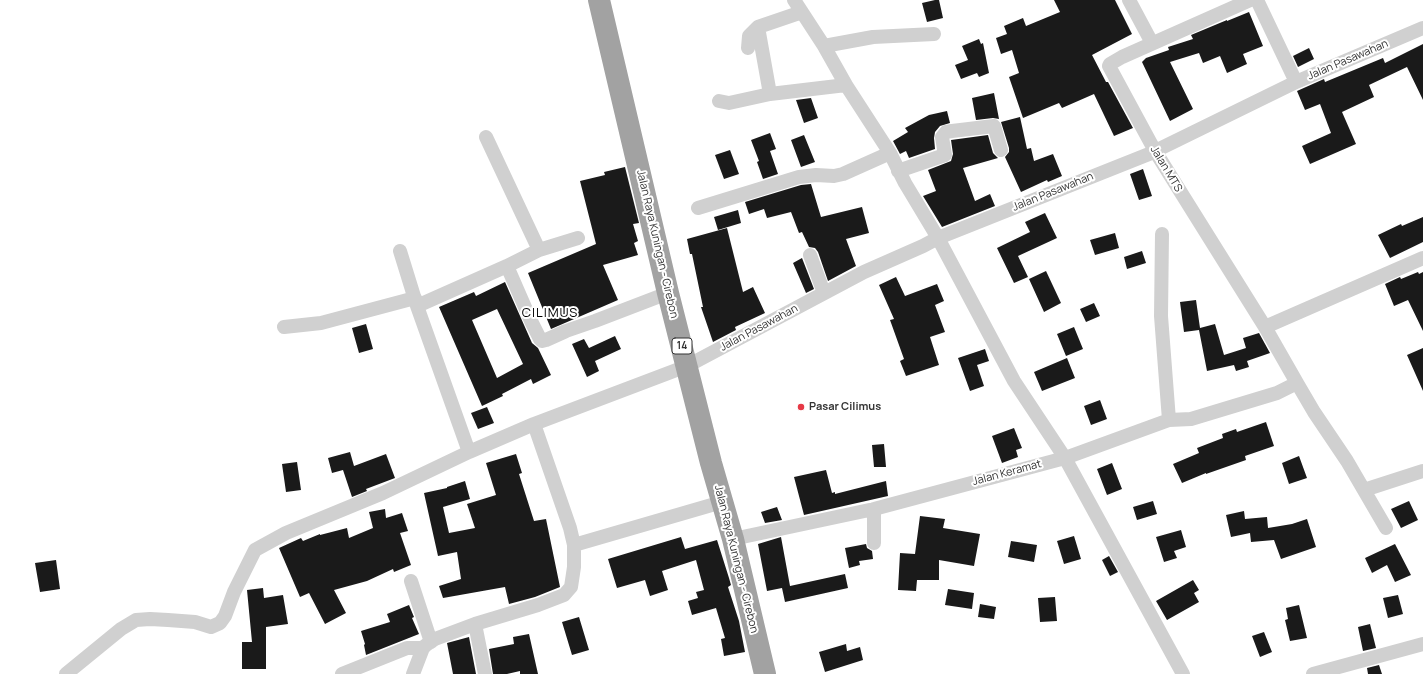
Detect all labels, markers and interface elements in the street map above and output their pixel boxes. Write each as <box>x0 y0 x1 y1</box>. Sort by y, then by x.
street label: Jalan Pasawahan <box>1306 37 1390 83</box>
street label: Jalan MTS <box>1147 144 1185 194</box>
street label: Jalan Raya Kuningan - Cirebon <box>633 168 681 320</box>
street label: Jalan Pasawahan <box>1011 170 1095 214</box>
street label: Jalan Pasawahan <box>718 302 800 354</box>
district label: CILIMUS <box>522 305 578 321</box>
road number: 14 <box>672 338 692 354</box>
place label: Pasar Cilimus <box>809 400 881 414</box>
marker: Pasar Cilimus <box>796 402 806 412</box>
street label: Jalan Keramat <box>971 457 1043 489</box>
street label: Jalan Raya Kuningan - Cirebon <box>711 484 761 634</box>

